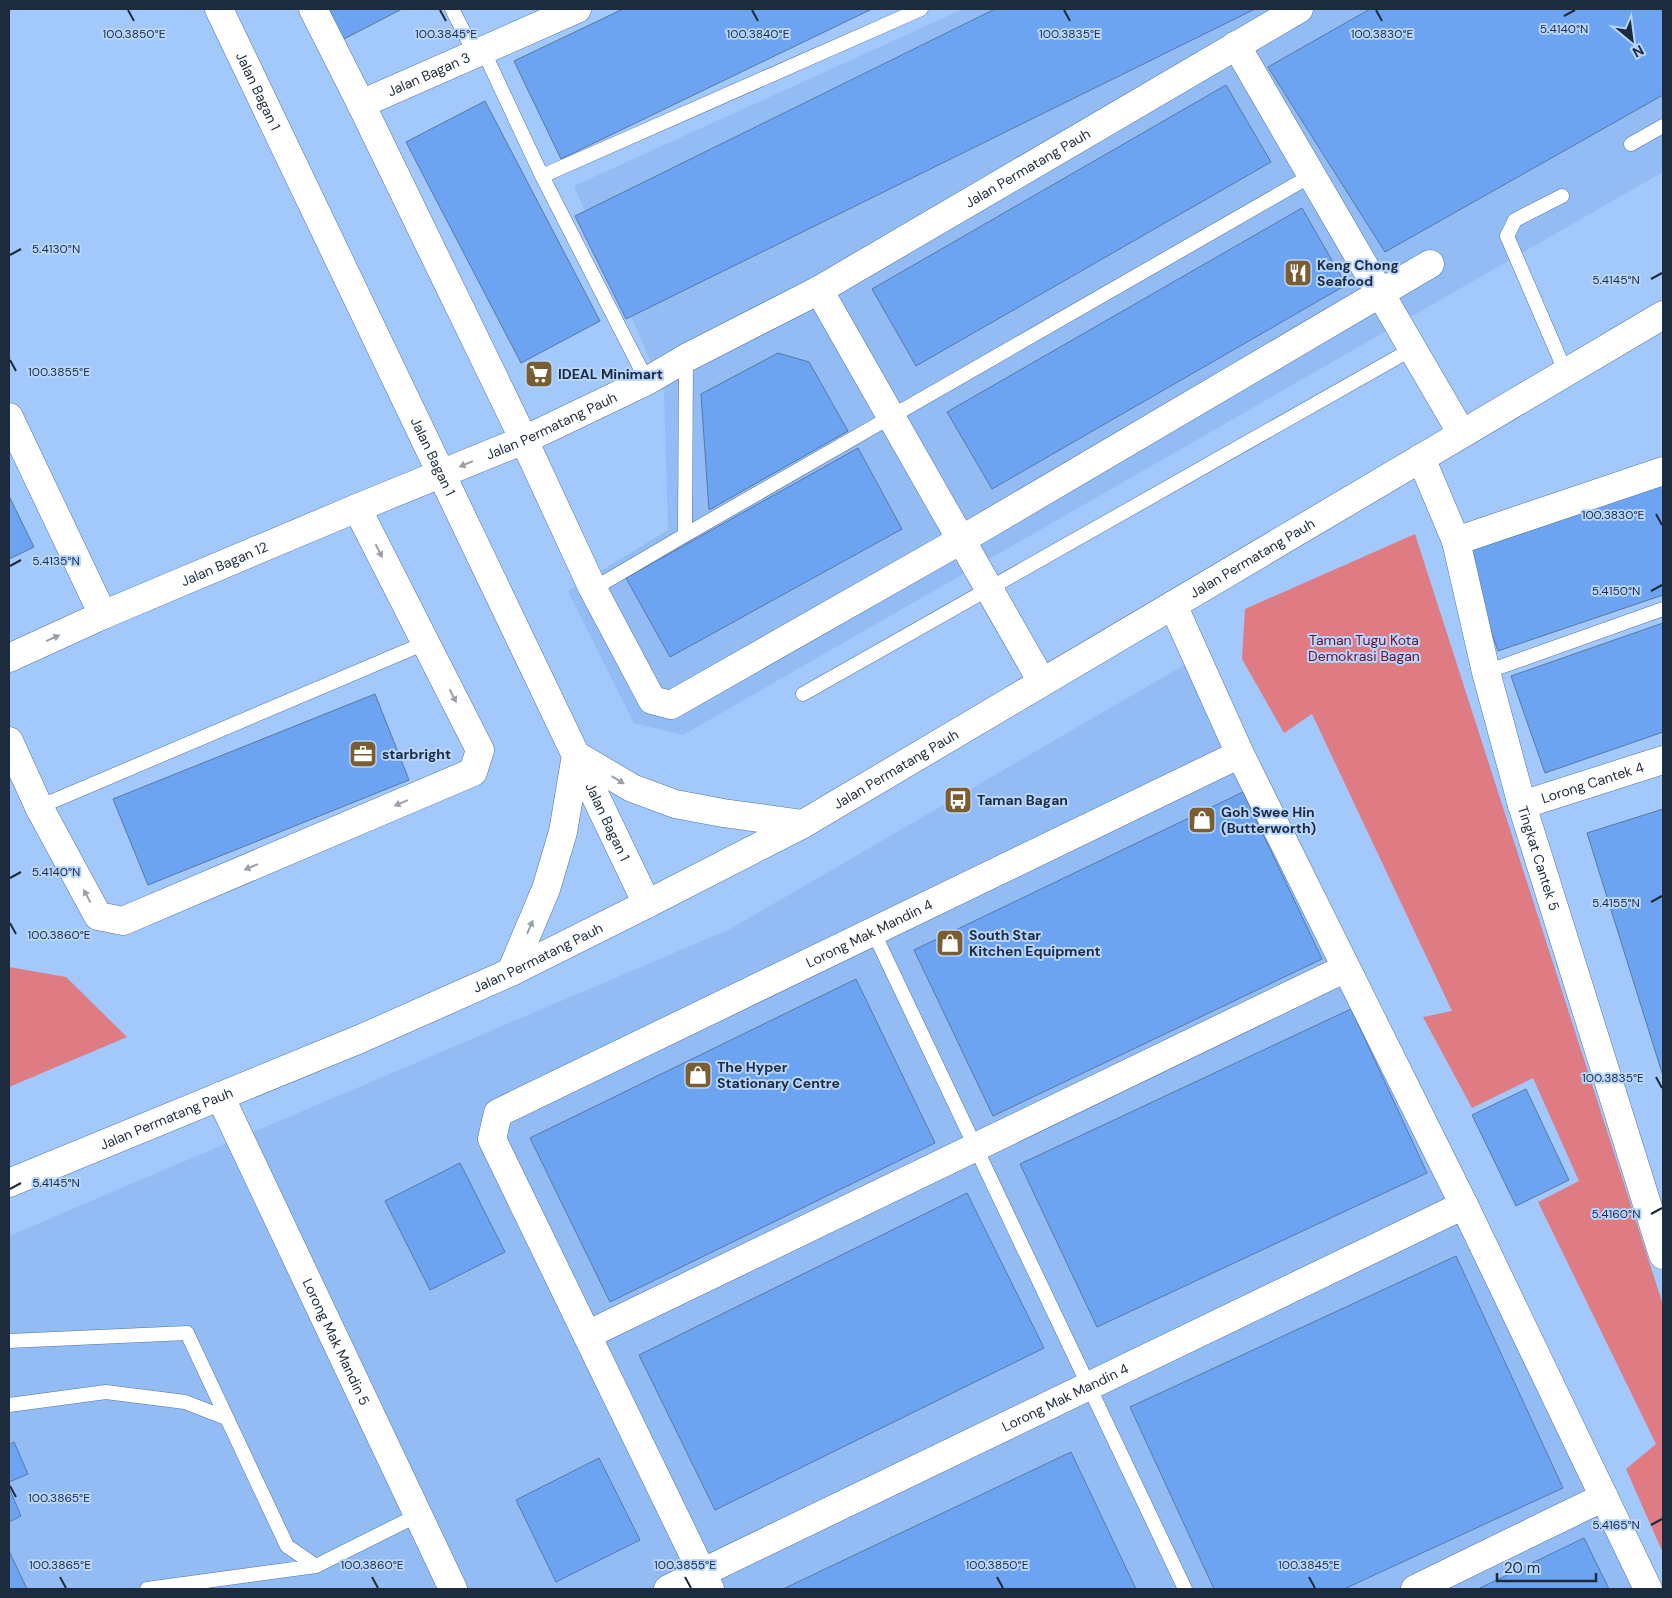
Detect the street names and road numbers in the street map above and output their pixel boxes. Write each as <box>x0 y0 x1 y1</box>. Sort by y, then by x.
street label: Jalan Bagan 3 <box>384 48 473 100</box>
street label: Jalan Bagan 1 <box>232 49 285 133</box>
street label: Jalan Permatang Pauh <box>962 124 1093 212</box>
street label: Jalan Permatang Pauh <box>483 388 620 464</box>
street label: Jalan Bagan 1 <box>407 414 459 499</box>
street label: Jalan Permatang Pauh <box>1186 514 1318 602</box>
street label: Jalan Bagan 12 <box>178 538 271 590</box>
street label: Jalan Permatang Pauh <box>830 725 962 813</box>
street label: Lorong Cantek 4 <box>1539 758 1646 807</box>
street label: Jalan Bagan 1 <box>581 780 634 864</box>
street label: Tingkat Cantek 5 <box>1514 803 1564 913</box>
street label: Lorong Mak Mandin 4 <box>803 895 936 972</box>
street label: Jalan Permatang Pauh <box>470 919 606 997</box>
street label: Jalan Permatang Pauh <box>97 1083 235 1154</box>
street label: Lorong Mak Mandin 5 <box>299 1276 374 1408</box>
street label: Lorong Mak Mandin 4 <box>999 1359 1132 1436</box>

